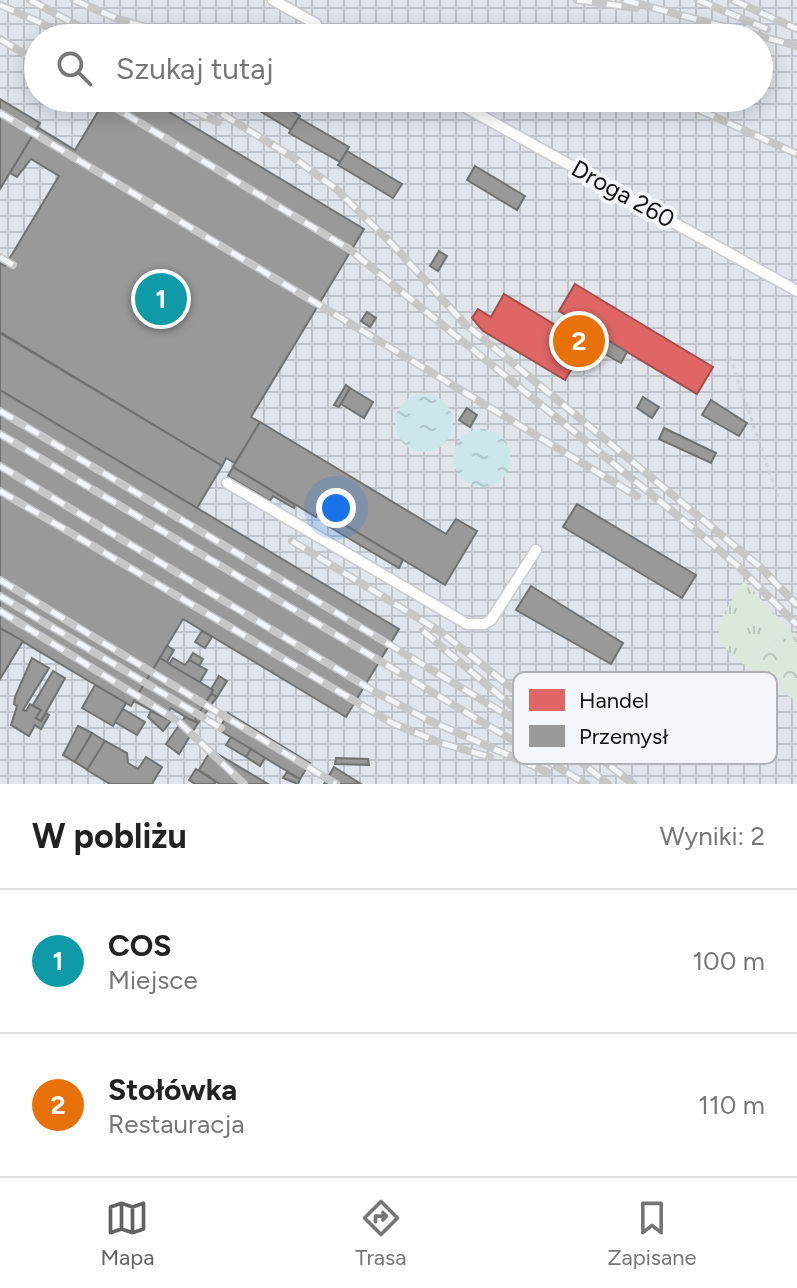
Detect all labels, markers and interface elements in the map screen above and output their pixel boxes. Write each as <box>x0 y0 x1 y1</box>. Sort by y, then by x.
search box <box>24 24 773 112</box>
icon: search <box>52 46 96 90</box>
text: Szukaj tutaj <box>116 50 274 87</box>
street label: Droga 260 <box>567 153 680 234</box>
pin: 1 <box>135 269 187 329</box>
pin: 2 <box>553 311 605 371</box>
your location <box>316 488 356 528</box>
legend <box>513 672 777 764</box>
text: Handel <box>579 687 649 714</box>
text: Przemysł <box>579 723 668 750</box>
text: W pobliżu <box>32 816 187 857</box>
text: Wyniki: 2 <box>660 820 765 852</box>
text: COS <box>108 927 172 964</box>
text: 1 <box>53 945 63 977</box>
text: 100 m <box>692 945 765 977</box>
text: Miejsce <box>108 964 198 996</box>
text: Stołówka <box>108 1071 237 1108</box>
text: 2 <box>50 1089 66 1121</box>
text: 110 m <box>698 1089 765 1121</box>
text: Restauracja <box>108 1108 245 1140</box>
tab: Mapa <box>100 1196 154 1271</box>
tab: Trasa <box>355 1196 407 1271</box>
tab: Zapisane <box>607 1196 697 1271</box>

